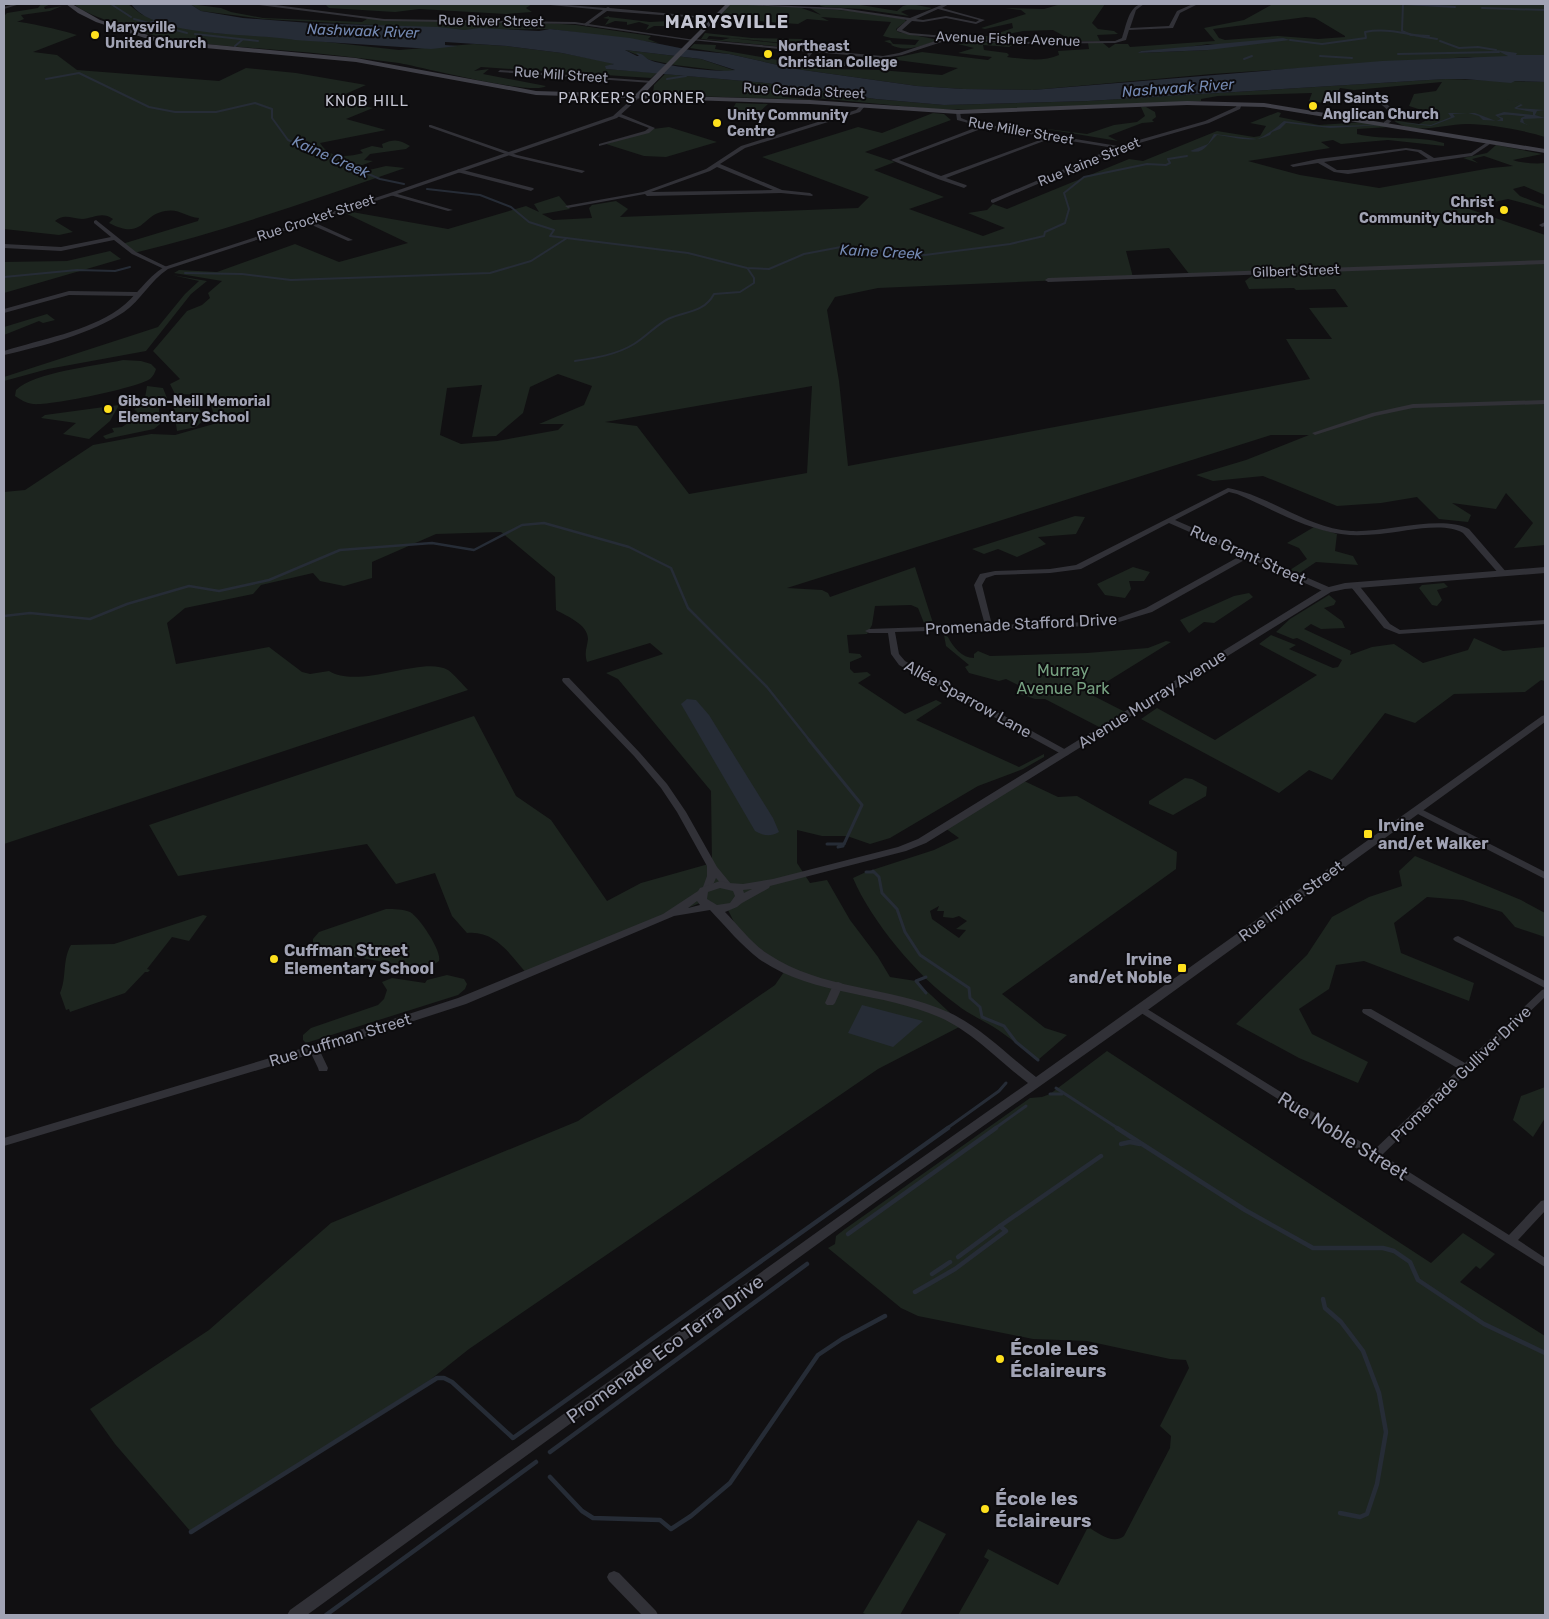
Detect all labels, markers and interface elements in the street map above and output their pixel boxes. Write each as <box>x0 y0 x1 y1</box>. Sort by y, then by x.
district label: MARYSVILLE <box>665 11 789 33</box>
street label: Rue River Street <box>438 12 544 30</box>
place label: Marysville United Church <box>105 19 206 52</box>
water label: Nashwaak River <box>307 20 421 42</box>
street label: Avenue Fisher Avenue <box>935 28 1081 50</box>
marker: Marysville United Church <box>89 29 101 41</box>
place label: Northeast Christian College <box>778 38 898 71</box>
marker: Northeast Christian College <box>762 48 774 60</box>
street label: Rue Mill Street <box>513 63 609 87</box>
water label: Nashwaak River <box>1121 75 1236 101</box>
street label: Rue Canada Street <box>743 79 866 103</box>
district label: PARKER'S CORNER <box>558 89 706 107</box>
place label: All Saints Anglican Church <box>1323 90 1439 123</box>
district label: KNOB HILL <box>325 92 409 110</box>
marker: All Saints Anglican Church <box>1307 100 1319 112</box>
place label: Unity Community Centre <box>727 107 849 140</box>
street label: Rue Miller Street <box>967 113 1076 149</box>
marker: Unity Community Centre <box>711 117 723 129</box>
water label: Kaine Creek <box>290 132 373 182</box>
street label: Rue Kaine Street <box>1036 134 1143 190</box>
street label: Rue Crocket Street <box>255 191 378 245</box>
place label: Christ Community Church <box>1359 194 1494 227</box>
marker: Christ Community Church <box>1498 204 1510 216</box>
water label: Kaine Creek <box>839 241 923 263</box>
street label: Gilbert Street <box>1252 261 1340 281</box>
place label: Gibson-Neill Memorial Elementary School <box>118 393 270 426</box>
marker: Gibson-Neill Memorial Elementary School <box>102 403 114 415</box>
street label: Rue Grant Street <box>1187 521 1309 589</box>
street label: Promenade Stafford Drive <box>924 609 1118 639</box>
street label: Avenue Murray Avenue <box>1074 646 1230 752</box>
street label: Allée Sparrow Lane <box>901 656 1035 742</box>
park label: Murray Avenue Park <box>1016 661 1110 698</box>
place label: Irvine and/et Walker <box>1378 816 1489 853</box>
marker: Irvine and/et Walker <box>1362 828 1374 840</box>
street label: Rue Irvine Street <box>1235 857 1347 945</box>
place label: Cuffman Street Elementary School <box>284 941 434 978</box>
place label: Irvine and/et Noble <box>1069 950 1172 987</box>
marker: Cuffman Street Elementary School <box>268 953 280 965</box>
marker: Irvine and/et Noble <box>1176 962 1188 974</box>
street label: Promenade Gulliver Drive <box>1387 1002 1535 1146</box>
street label: Rue Cuffman Street <box>267 1009 413 1071</box>
street label: Rue Noble Street <box>1274 1087 1413 1186</box>
street label: Promenade Eco Terra Drive <box>562 1270 768 1428</box>
place label: École Les Éclaireurs <box>1010 1337 1107 1382</box>
marker: École Les Éclaireurs <box>994 1353 1006 1365</box>
place label: École les Éclaireurs <box>995 1487 1092 1532</box>
marker: École les Éclaireurs <box>979 1503 991 1515</box>

